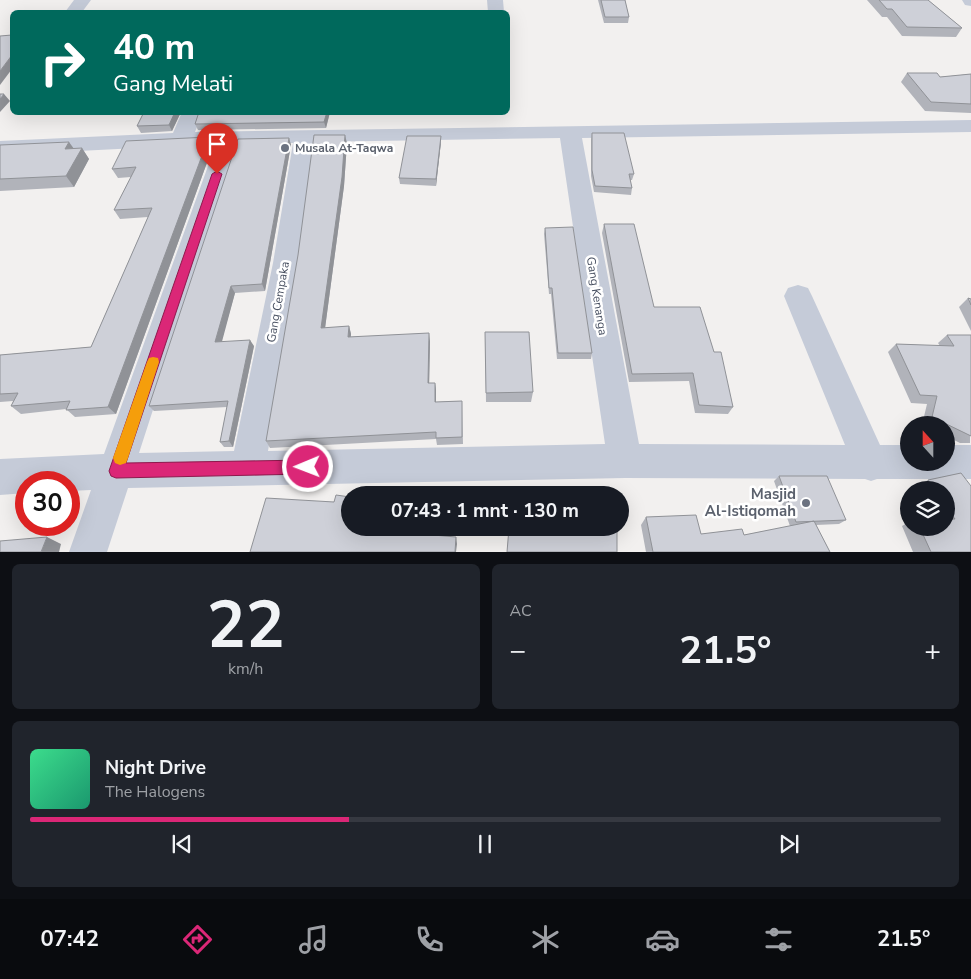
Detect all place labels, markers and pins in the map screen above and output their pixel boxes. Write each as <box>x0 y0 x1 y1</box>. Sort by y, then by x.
pin <box>196 123 238 174</box>
place label: Musala At-Taqwa <box>295 140 393 156</box>
marker: Musala At-Taqwa <box>279 142 291 154</box>
place label: Masjid Al-Istiqomah <box>705 484 796 521</box>
marker: Masjid Al-Istiqomah <box>800 497 812 509</box>

